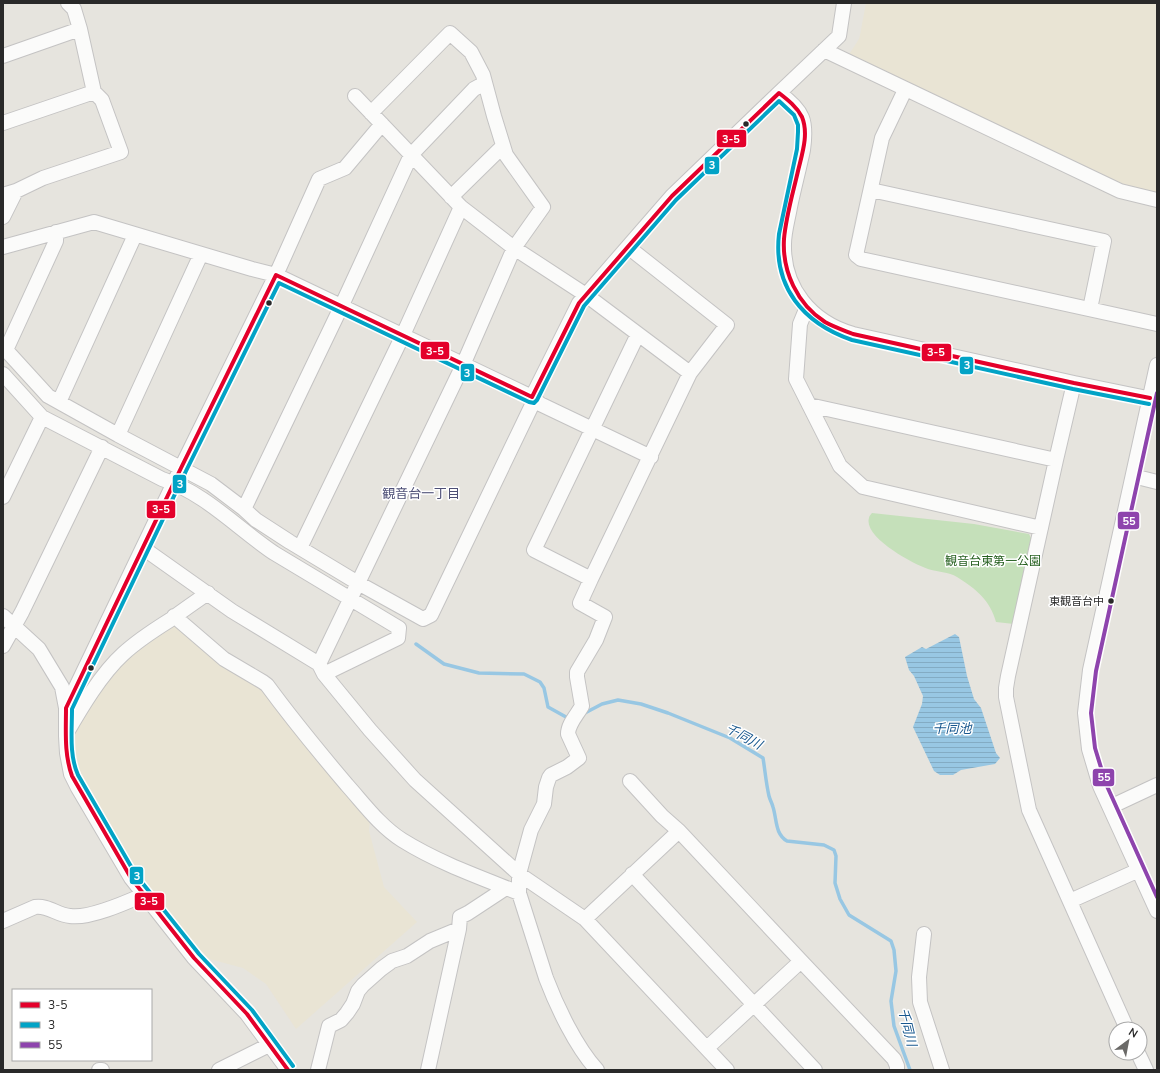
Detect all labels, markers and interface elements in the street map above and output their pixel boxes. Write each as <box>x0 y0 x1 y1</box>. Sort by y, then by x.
unlabelled marker <box>741 119 751 129</box>
line badge: 3-5 <box>716 129 747 148</box>
text: 3-5 <box>722 132 740 147</box>
line badge: 3 <box>704 156 720 175</box>
text: 3 <box>709 158 715 173</box>
unlabelled marker <box>264 298 274 308</box>
line badge: 3-5 <box>420 341 450 360</box>
line badge: 3-5 <box>921 343 952 362</box>
text: 3-5 <box>426 344 444 359</box>
text: 3-5 <box>927 345 945 360</box>
line badge: 3 <box>959 356 974 375</box>
text: 3 <box>964 358 970 373</box>
line badge: 3 <box>460 363 475 382</box>
text: 3 <box>464 366 470 381</box>
line badge: 3 <box>172 474 187 494</box>
text: 3 <box>177 477 183 492</box>
district label: 観音台一丁目 <box>382 485 460 503</box>
line badge: 3-5 <box>146 500 176 519</box>
text: 3-5 <box>152 502 170 517</box>
line badge: 55 <box>1117 511 1140 530</box>
text: 55 <box>1122 514 1136 529</box>
park label: 観音台東第一公園 <box>945 553 1041 569</box>
place label: 東観音台中 <box>1049 594 1104 609</box>
marker: 東観音台中 <box>1106 596 1116 606</box>
unlabelled marker <box>86 663 96 673</box>
water label: 千同川 <box>722 720 767 755</box>
water label: 千同池 <box>932 720 973 738</box>
line badge: 55 <box>1092 768 1115 787</box>
text: 55 <box>1097 770 1111 785</box>
line badge: 3 <box>129 866 144 885</box>
text: 3 <box>134 869 140 884</box>
line badge: 3-5 <box>134 892 165 911</box>
text: 3-5 <box>140 894 158 909</box>
legend <box>12 989 152 1061</box>
text: 3-5 <box>48 997 68 1013</box>
water label: 千同川 <box>894 1006 921 1050</box>
text: 3 <box>48 1017 55 1033</box>
north arrow <box>1108 1021 1148 1061</box>
text: N <box>1126 1024 1141 1041</box>
text: 55 <box>48 1037 62 1053</box>

